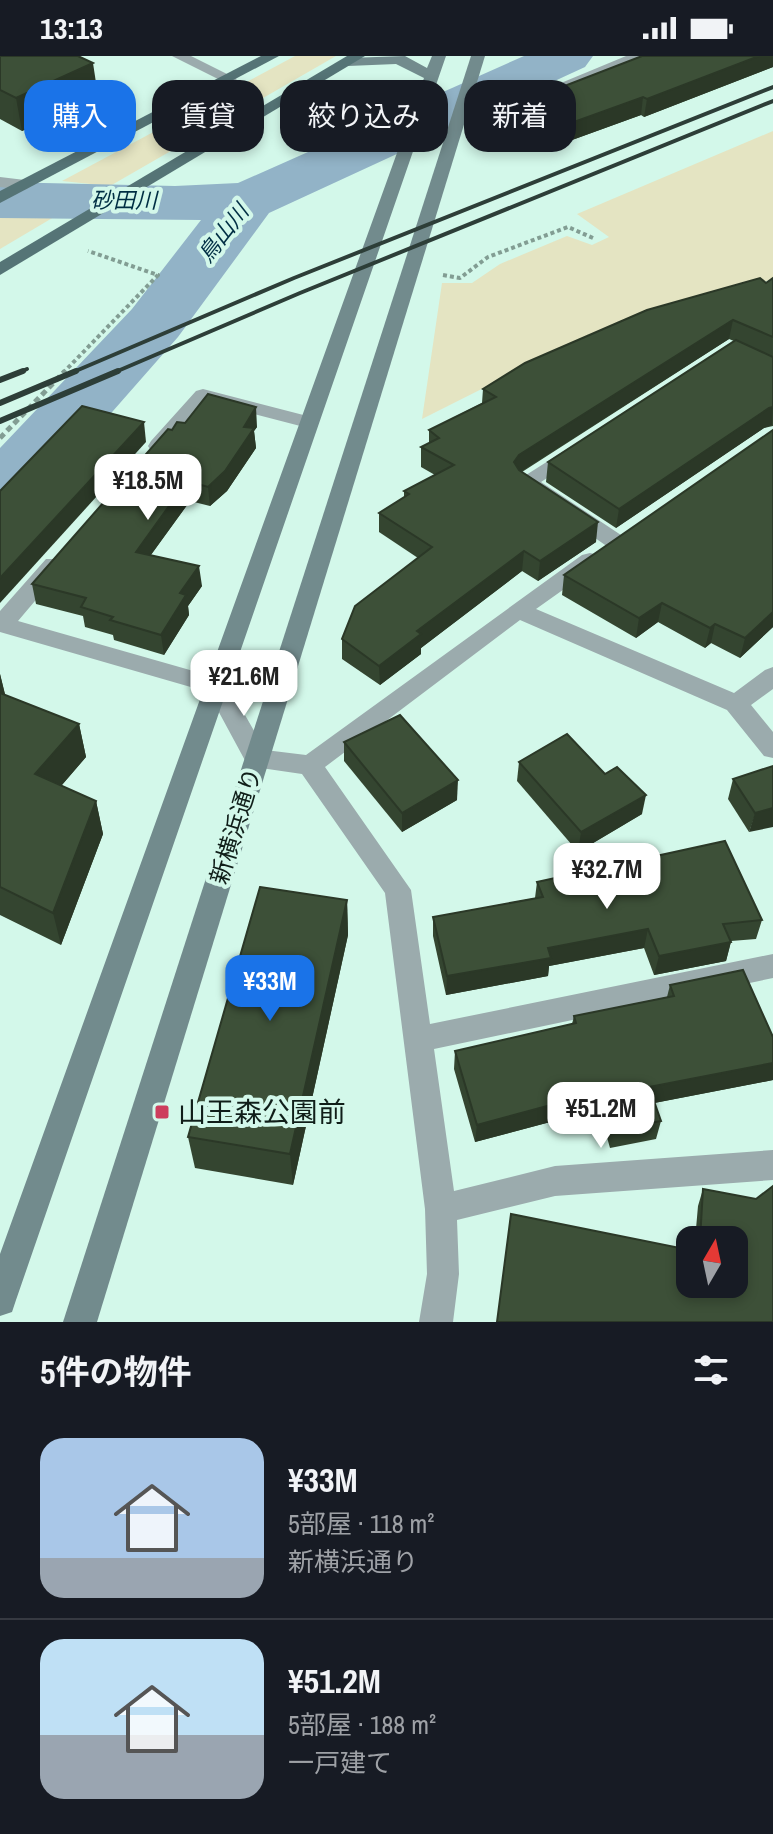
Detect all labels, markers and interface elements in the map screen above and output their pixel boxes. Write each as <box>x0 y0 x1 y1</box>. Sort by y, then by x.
text: 13:13 <box>40 8 103 48</box>
chip: 購入 <box>24 80 136 152</box>
chip: 賃貸 <box>152 80 264 152</box>
chip: 絞り込み <box>280 80 448 152</box>
chip: 新着 <box>464 80 576 152</box>
water label: 砂田川 <box>91 185 159 215</box>
water label: 鳥山川 <box>191 196 256 268</box>
pin: ¥18.5M <box>83 454 213 522</box>
text: ¥18.5M <box>112 462 184 497</box>
pin: ¥21.6M <box>179 650 309 718</box>
text: ¥21.6M <box>208 658 280 693</box>
street label: 新横浜通り <box>202 764 268 888</box>
pin: ¥32.7M <box>542 843 672 911</box>
text: ¥32.7M <box>571 851 643 886</box>
pin: ¥33M <box>223 955 317 1023</box>
text: ¥33M <box>243 963 297 998</box>
pin: ¥51.2M <box>536 1082 666 1150</box>
text: ¥51.2M <box>565 1090 637 1125</box>
place label: 山王森公園前 <box>178 1093 346 1131</box>
marker: 山王森公園前 <box>153 1103 171 1121</box>
north arrow <box>676 1226 748 1298</box>
map controls <box>676 1226 748 1298</box>
icon: filters <box>689 1348 733 1392</box>
text: 5件の物件 <box>40 1349 192 1395</box>
text: ¥33M <box>288 1457 358 1503</box>
icon: home <box>104 1470 200 1566</box>
text: 5部屋 · 118 m² <box>288 1506 434 1541</box>
text: 新横浜通り <box>288 1544 418 1579</box>
text: ¥51.2M <box>288 1658 381 1704</box>
icon: home <box>104 1671 200 1767</box>
text: 5部屋 · 188 m² <box>288 1707 436 1742</box>
text: 一戸建て <box>288 1745 392 1780</box>

